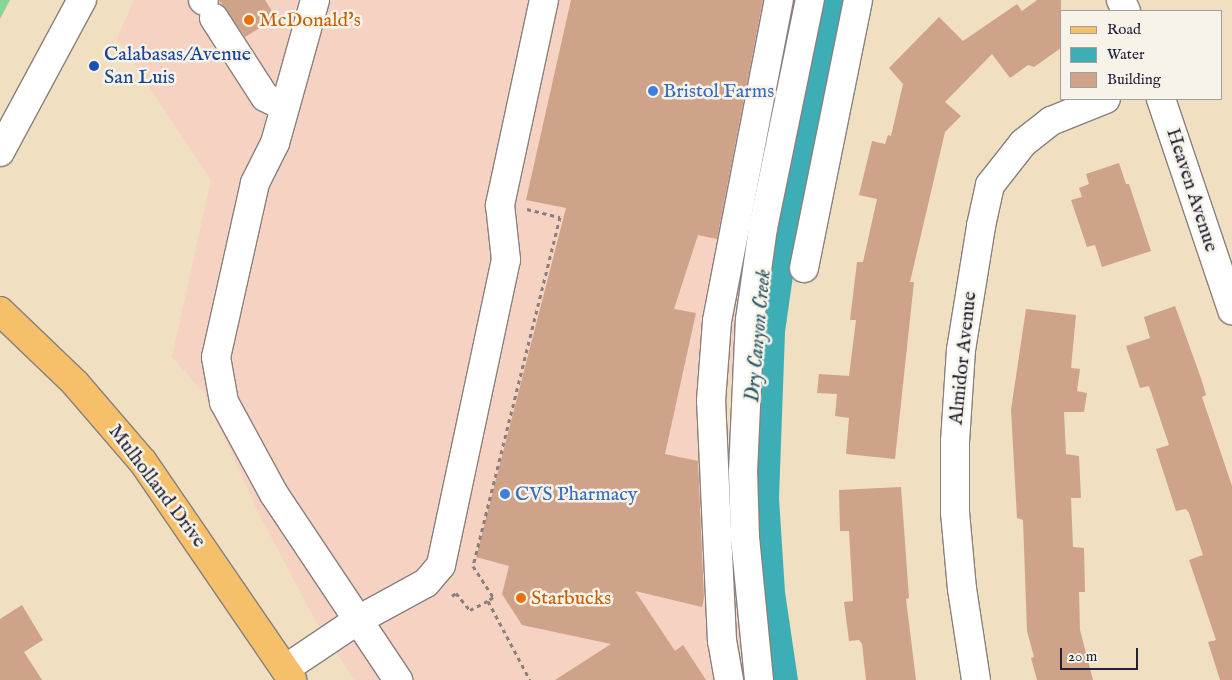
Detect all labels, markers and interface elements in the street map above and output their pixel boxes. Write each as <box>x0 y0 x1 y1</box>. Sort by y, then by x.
place label: McDonald's <box>259 8 361 32</box>
legend <box>1060 10 1222 100</box>
marker: McDonald's <box>243 14 255 26</box>
text: Road <box>1107 20 1141 39</box>
place label: Calabasas/Avenue San Luis <box>104 42 251 89</box>
text: Water <box>1107 45 1144 64</box>
marker: Calabasas/Avenue San Luis <box>88 60 100 72</box>
text: Building <box>1107 70 1161 89</box>
place label: Bristol Farms <box>663 79 774 103</box>
marker: Bristol Farms <box>647 85 659 97</box>
street label: Heaven Avenue <box>1161 125 1223 255</box>
water label: Dry Canyon Creek <box>741 269 777 403</box>
street label: Almidor Avenue <box>944 290 982 426</box>
street label: Mulholland Drive <box>103 420 211 552</box>
place label: CVS Pharmacy <box>515 482 638 506</box>
marker: CVS Pharmacy <box>499 488 511 500</box>
place label: Starbucks <box>531 586 611 610</box>
marker: Starbucks <box>515 592 527 604</box>
scale bar <box>1062 638 1140 670</box>
text: 20 m <box>1068 647 1097 666</box>

